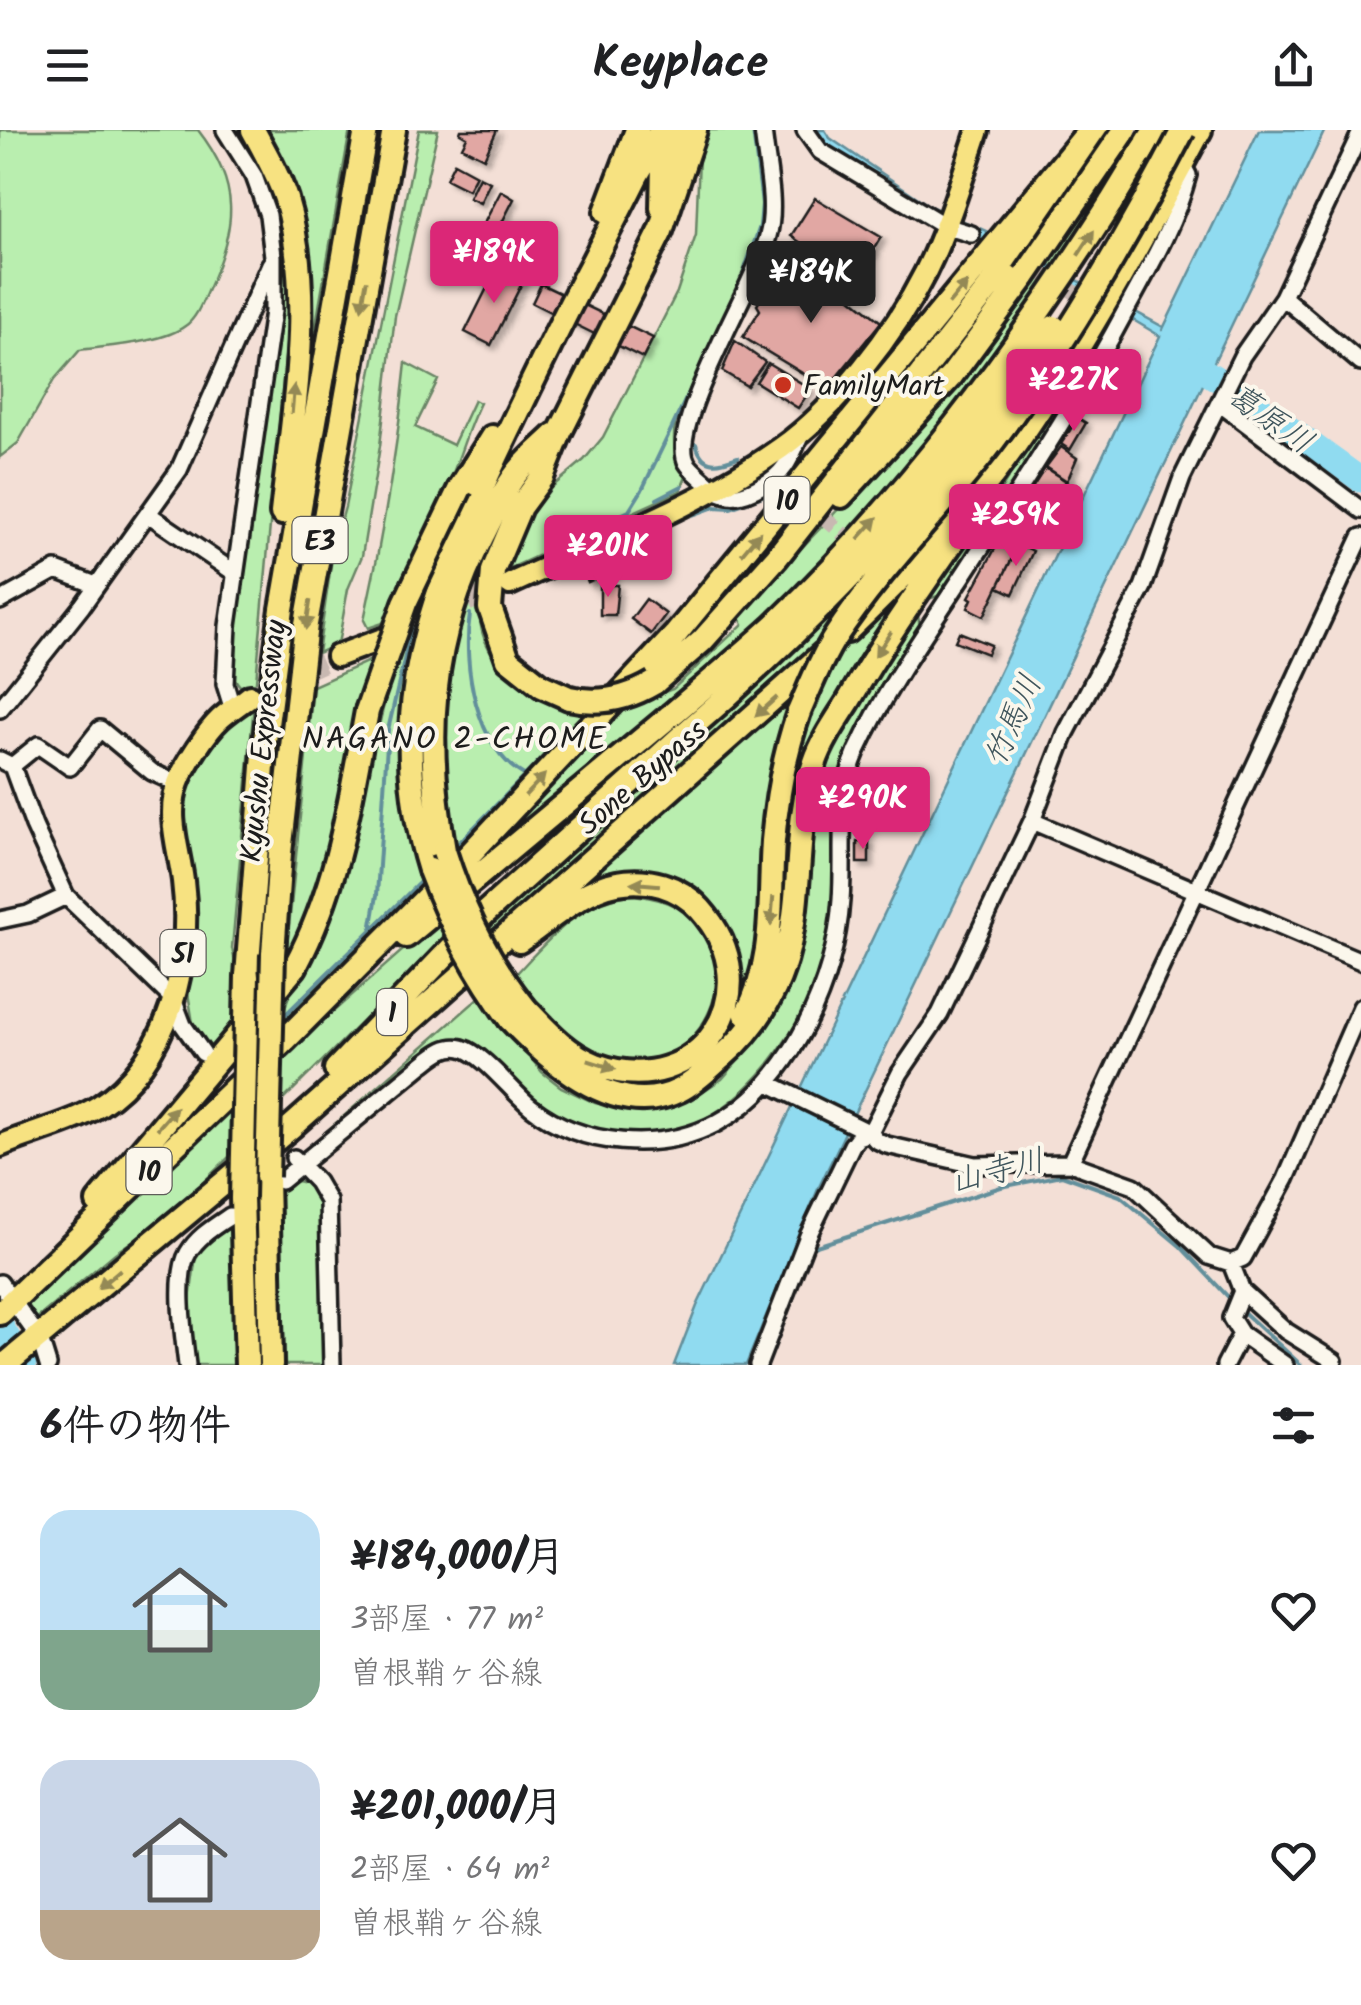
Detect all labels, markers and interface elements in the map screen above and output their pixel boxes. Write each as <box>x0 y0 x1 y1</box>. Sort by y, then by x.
text: Keyplace <box>593 29 768 101</box>
icon: menu <box>40 38 95 93</box>
icon: share <box>1266 38 1321 93</box>
pin: ¥189K <box>424 221 564 306</box>
text: ¥189K <box>452 228 536 279</box>
one-way arrow <box>1076 229 1094 256</box>
pin: ¥184K <box>741 241 881 326</box>
text: ¥184K <box>769 248 853 299</box>
one-way arrow <box>356 280 371 311</box>
one-way arrow <box>947 280 968 305</box>
pin: ¥227K <box>1004 349 1144 434</box>
text: ¥227K <box>1028 356 1120 407</box>
place label: FamilyMart <box>803 363 945 411</box>
water label: 葛原川 <box>1216 372 1324 468</box>
marker: FamilyMart <box>772 374 794 396</box>
one-way arrow <box>286 383 302 415</box>
road number: 10 <box>764 477 810 523</box>
pin: ¥259K <box>946 484 1086 569</box>
text: ¥259K <box>971 491 1061 542</box>
pin: ¥201K <box>538 515 678 600</box>
one-way arrow <box>856 516 878 541</box>
road number: E3 <box>292 517 348 563</box>
text: ¥201K <box>566 522 650 573</box>
one-way arrow <box>740 531 761 556</box>
one-way arrow <box>299 600 315 631</box>
street label: Kyushu Expressway <box>228 617 302 865</box>
one-way arrow <box>874 630 892 657</box>
water label: 竹馬川 <box>971 667 1057 775</box>
one-way arrow <box>754 695 778 718</box>
street label: Sone Bypass <box>568 708 719 849</box>
district label: NAGANO 2-CHOME <box>302 715 608 766</box>
pin: ¥290K <box>793 767 933 852</box>
one-way arrow <box>523 774 546 798</box>
text: ¥290K <box>818 774 908 825</box>
one-way arrow <box>629 875 661 891</box>
one-way arrow <box>763 896 779 928</box>
road number: 51 <box>160 930 206 976</box>
road number: 1 <box>377 989 407 1035</box>
one-way arrow <box>587 1058 617 1073</box>
one-way arrow <box>156 1106 178 1131</box>
water label: 山寺川 <box>945 1136 1050 1209</box>
road number: 10 <box>126 1148 172 1194</box>
one-way arrow <box>97 1267 122 1289</box>
text: 6件の物件 <box>40 1394 231 1461</box>
icon: filters <box>1266 1398 1321 1453</box>
text: ¥184,000/月 <box>350 1525 566 1592</box>
icon: home <box>120 1550 240 1670</box>
icon: heart <box>1266 1583 1321 1638</box>
text: 3部屋 · 77 m² <box>350 1595 543 1646</box>
text: 曽根鞘ヶ谷線 <box>350 1649 542 1700</box>
text: ¥201,000/月 <box>350 1775 564 1842</box>
icon: home <box>120 1800 240 1920</box>
icon: heart <box>1266 1833 1321 1888</box>
text: 2部屋 · 64 m² <box>350 1845 549 1896</box>
text: 曽根鞘ヶ谷線 <box>350 1899 542 1950</box>

